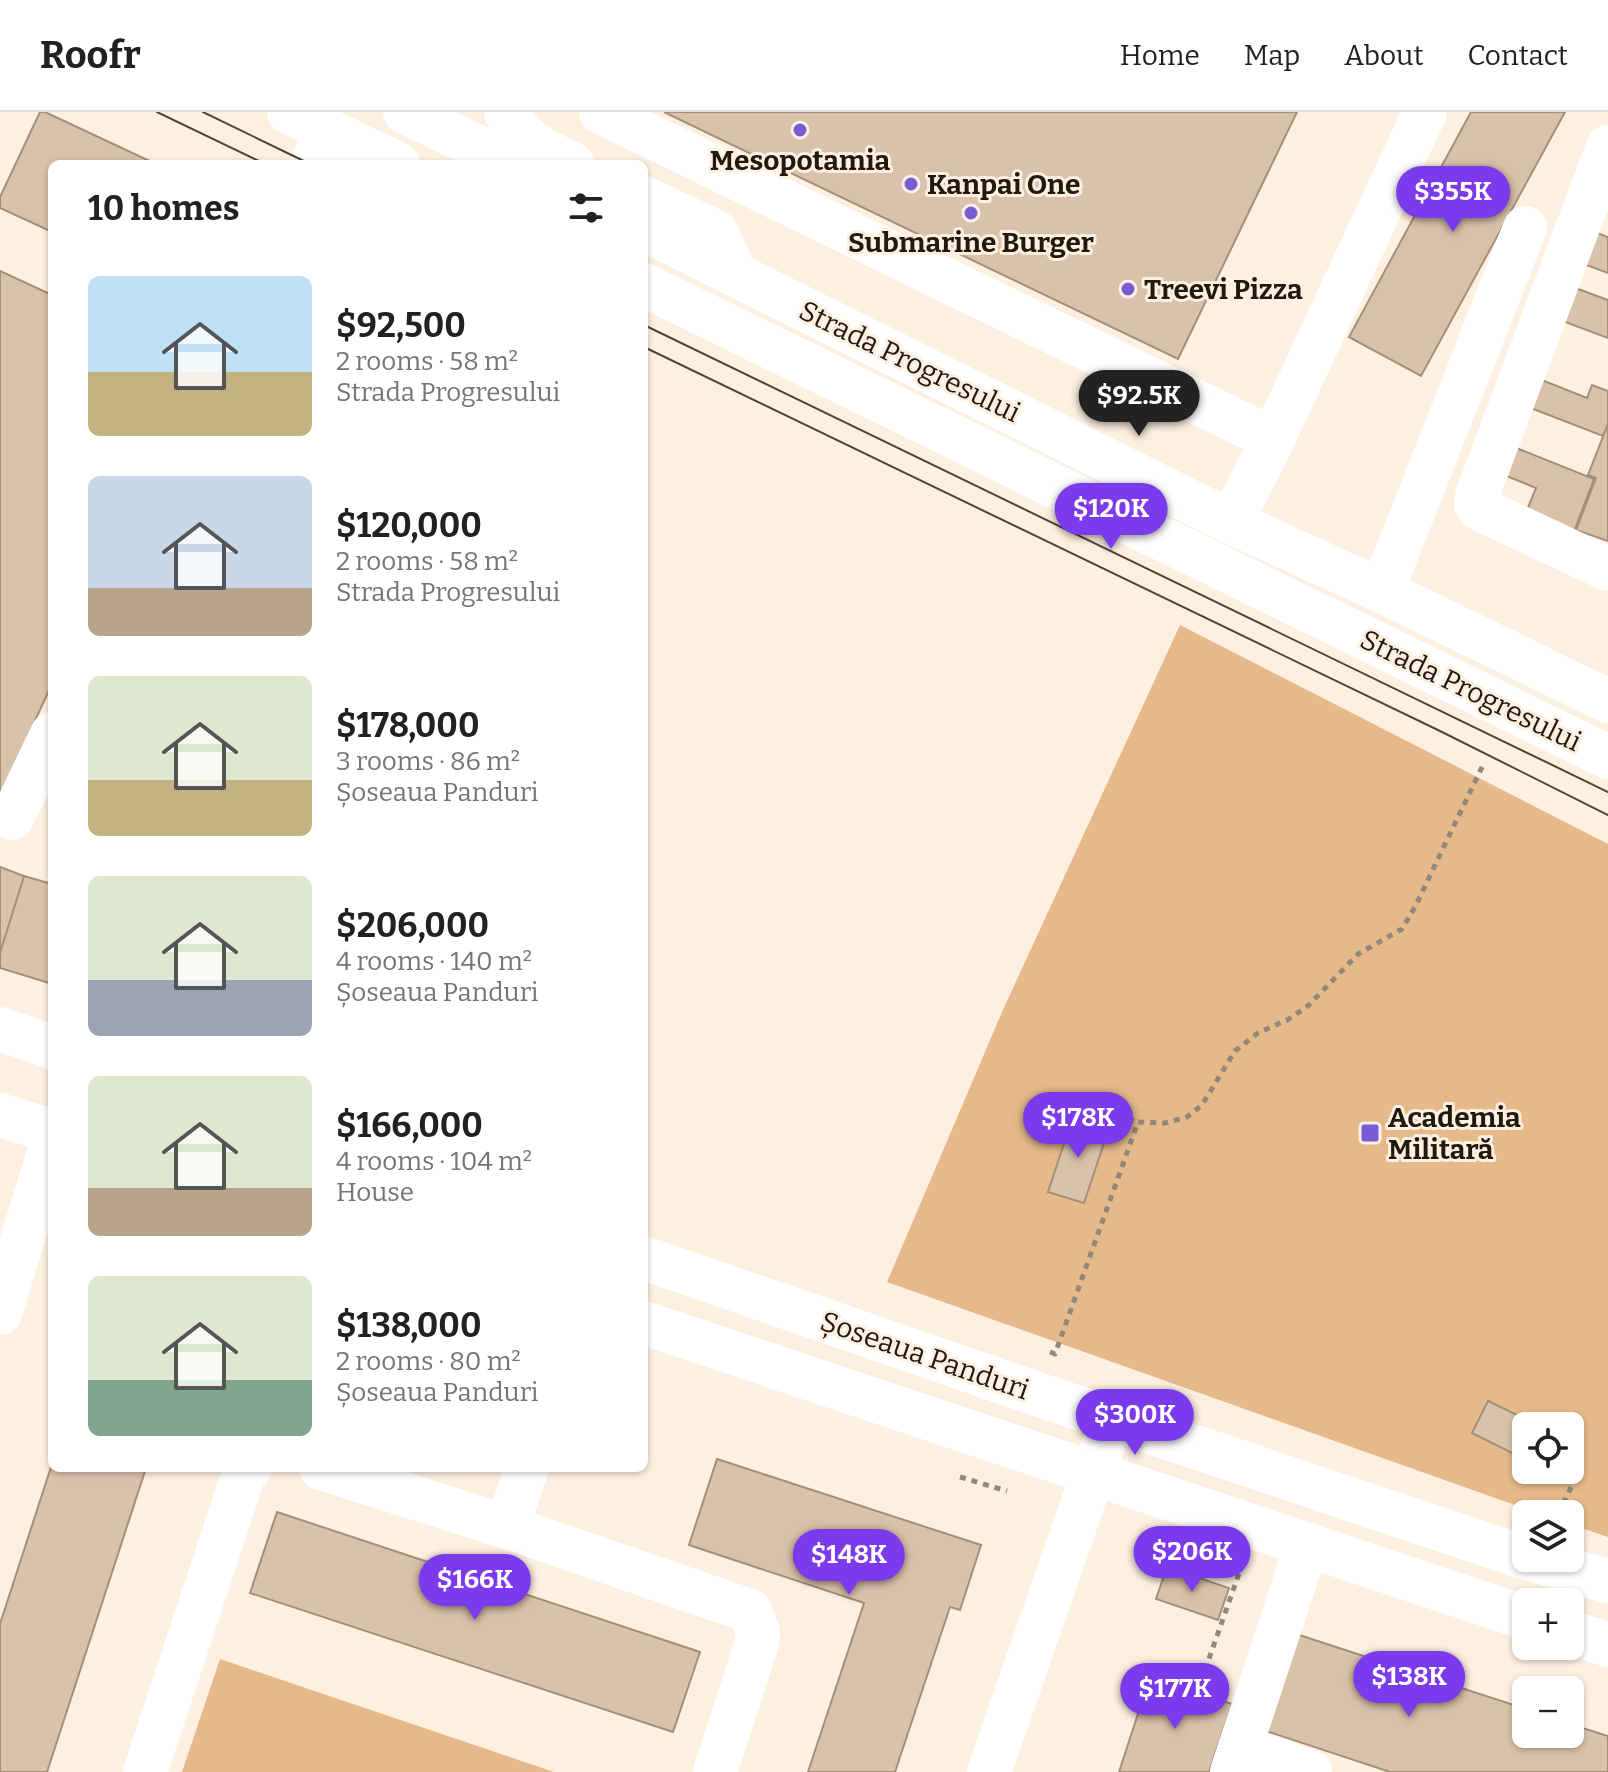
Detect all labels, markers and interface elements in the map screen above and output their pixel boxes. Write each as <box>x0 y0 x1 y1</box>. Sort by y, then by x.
text: Roofr <box>40 32 141 78</box>
text: Home <box>1120 39 1200 72</box>
text: Map <box>1244 39 1300 72</box>
text: About <box>1344 39 1424 72</box>
text: Contact <box>1468 39 1568 72</box>
marker: Mesopotamia <box>791 121 809 139</box>
place label: Mesopotamia <box>710 144 890 177</box>
pin: $355K <box>1397 166 1509 234</box>
place label: Kanpai One <box>927 168 1080 201</box>
marker: Kanpai One <box>902 175 920 193</box>
text: $355K <box>1414 176 1492 207</box>
icon: filters <box>564 186 608 230</box>
text: 10 homes <box>88 188 239 229</box>
marker: Submarine Burger <box>962 204 980 222</box>
place label: Submarine Burger <box>848 226 1094 259</box>
place label: Treevi Pizza <box>1144 273 1303 306</box>
marker: Treevi Pizza <box>1119 280 1137 298</box>
street label: Strada Progresului <box>794 294 1026 429</box>
text: $92,500 <box>336 305 466 346</box>
icon: home <box>152 308 248 404</box>
text: 2 rooms · 58 m² <box>336 346 518 377</box>
pin: $92.5K <box>1074 370 1204 438</box>
text: Strada Progresului <box>336 377 560 408</box>
text: $92.5K <box>1097 380 1181 411</box>
pin: $120K <box>1055 483 1167 551</box>
text: $120K <box>1073 493 1149 524</box>
text: $120,000 <box>336 505 482 546</box>
icon: home <box>152 508 248 604</box>
text: 2 rooms · 58 m² <box>336 546 518 577</box>
text: Strada Progresului <box>336 577 560 608</box>
street label: Strada Progresului <box>1355 623 1587 758</box>
text: $178,000 <box>336 705 479 746</box>
icon: home <box>152 708 248 804</box>
text: 3 rooms · 86 m² <box>336 746 520 777</box>
text: Șoseaua Panduri <box>336 777 539 808</box>
text: $206,000 <box>336 905 489 946</box>
icon: home <box>152 908 248 1004</box>
text: 4 rooms · 140 m² <box>336 946 532 977</box>
text: Șoseaua Panduri <box>336 977 539 1008</box>
pin: $178K <box>1022 1092 1134 1160</box>
place label: Academia Militară <box>1388 1101 1521 1166</box>
text: $178K <box>1041 1102 1115 1133</box>
text: $166,000 <box>336 1105 483 1146</box>
icon: home <box>152 1108 248 1204</box>
marker: Academia Militară <box>1359 1122 1381 1144</box>
text: 4 rooms · 104 m² <box>336 1146 532 1177</box>
text: House <box>336 1177 414 1208</box>
street label: Șoseaua Panduri <box>816 1304 1033 1408</box>
text: $138,000 <box>336 1305 482 1346</box>
icon: home <box>152 1308 248 1404</box>
text: 2 rooms · 80 m² <box>336 1346 521 1377</box>
text: Șoseaua Panduri <box>336 1377 539 1408</box>
pin: $300K <box>1079 1389 1191 1457</box>
text: $300K <box>1094 1399 1176 1430</box>
map controls <box>1512 1412 1584 1748</box>
button: locate <box>1512 1412 1584 1484</box>
button: layers <box>1512 1500 1584 1572</box>
pin: $206K <box>1136 1526 1248 1594</box>
pin: $148K <box>793 1529 905 1597</box>
text: $206K <box>1152 1536 1232 1567</box>
text: $148K <box>811 1539 887 1570</box>
pin: $166K <box>419 1554 531 1622</box>
text: $166K <box>437 1564 513 1595</box>
button: + <box>1512 1588 1584 1660</box>
pin: $138K <box>1353 1651 1465 1719</box>
text: $138K <box>1371 1661 1447 1692</box>
pin: $177K <box>1119 1663 1231 1731</box>
text: $177K <box>1138 1673 1212 1704</box>
button: − <box>1512 1676 1584 1748</box>

